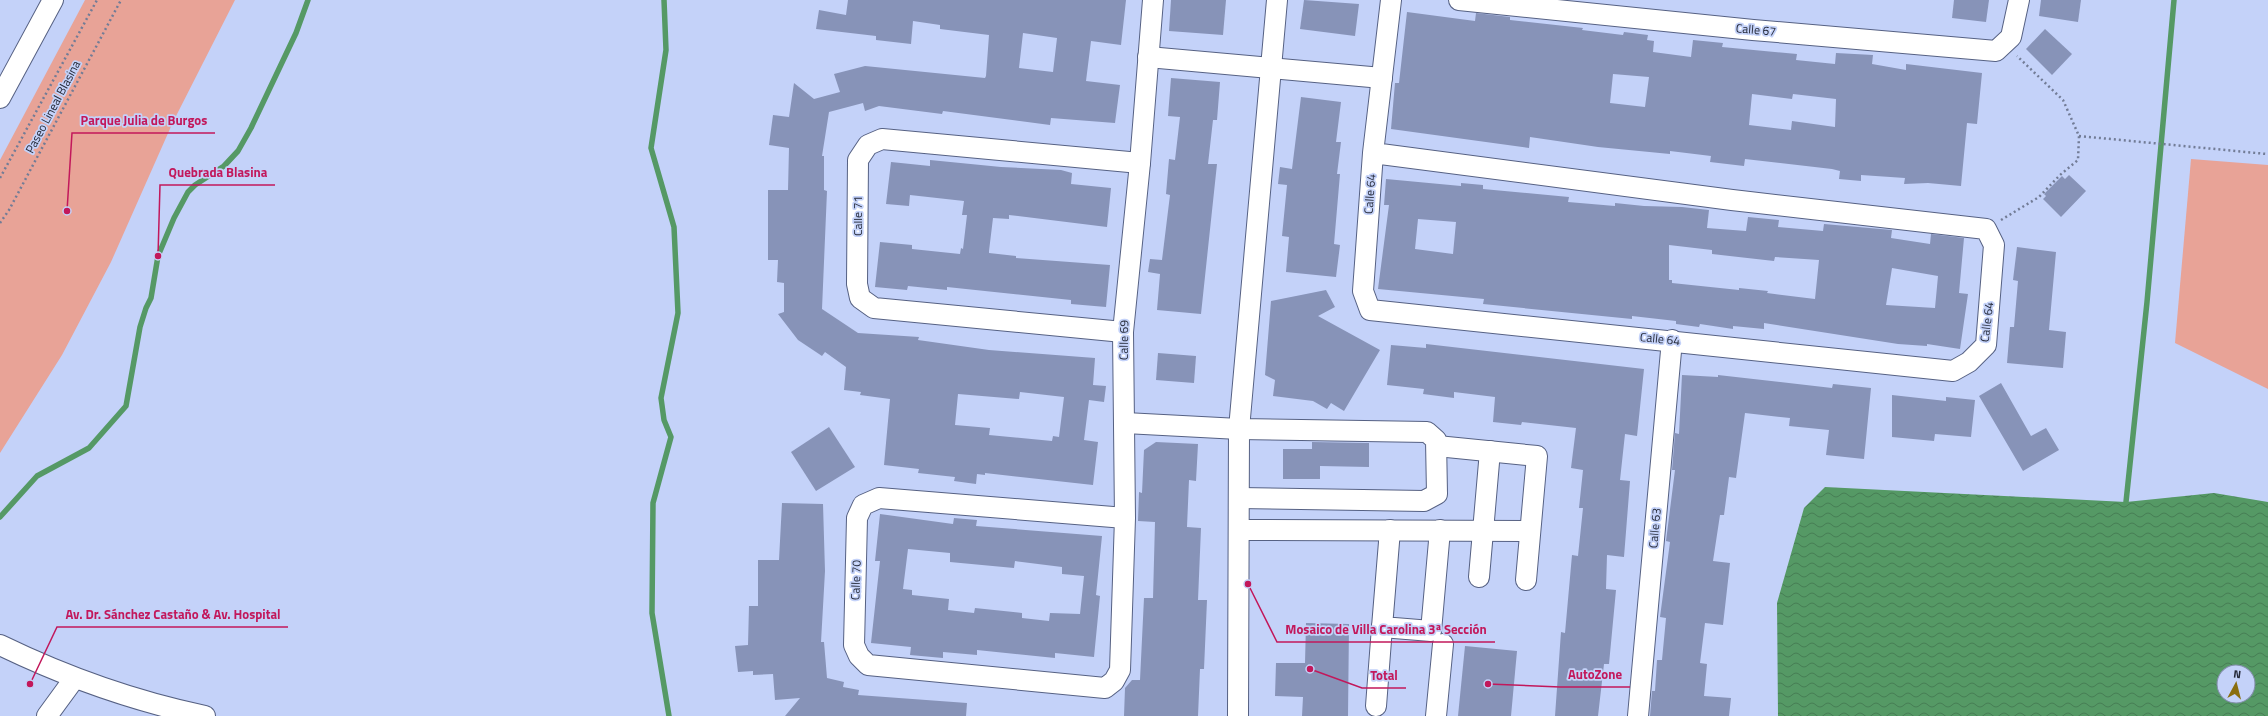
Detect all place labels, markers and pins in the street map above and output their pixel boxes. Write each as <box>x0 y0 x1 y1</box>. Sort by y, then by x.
callout: Parque Julia de Burgos <box>72 108 215 133</box>
callout: Quebrada Blasina <box>160 160 275 185</box>
callout: Av. Dr. Sánchez Castaño & Av. Hospital <box>57 602 288 627</box>
callout: Mosaico de Villa Carolina 3ª Sección <box>1277 617 1495 642</box>
callout: AutoZone <box>1560 662 1630 687</box>
callout: Total <box>1362 663 1406 688</box>

